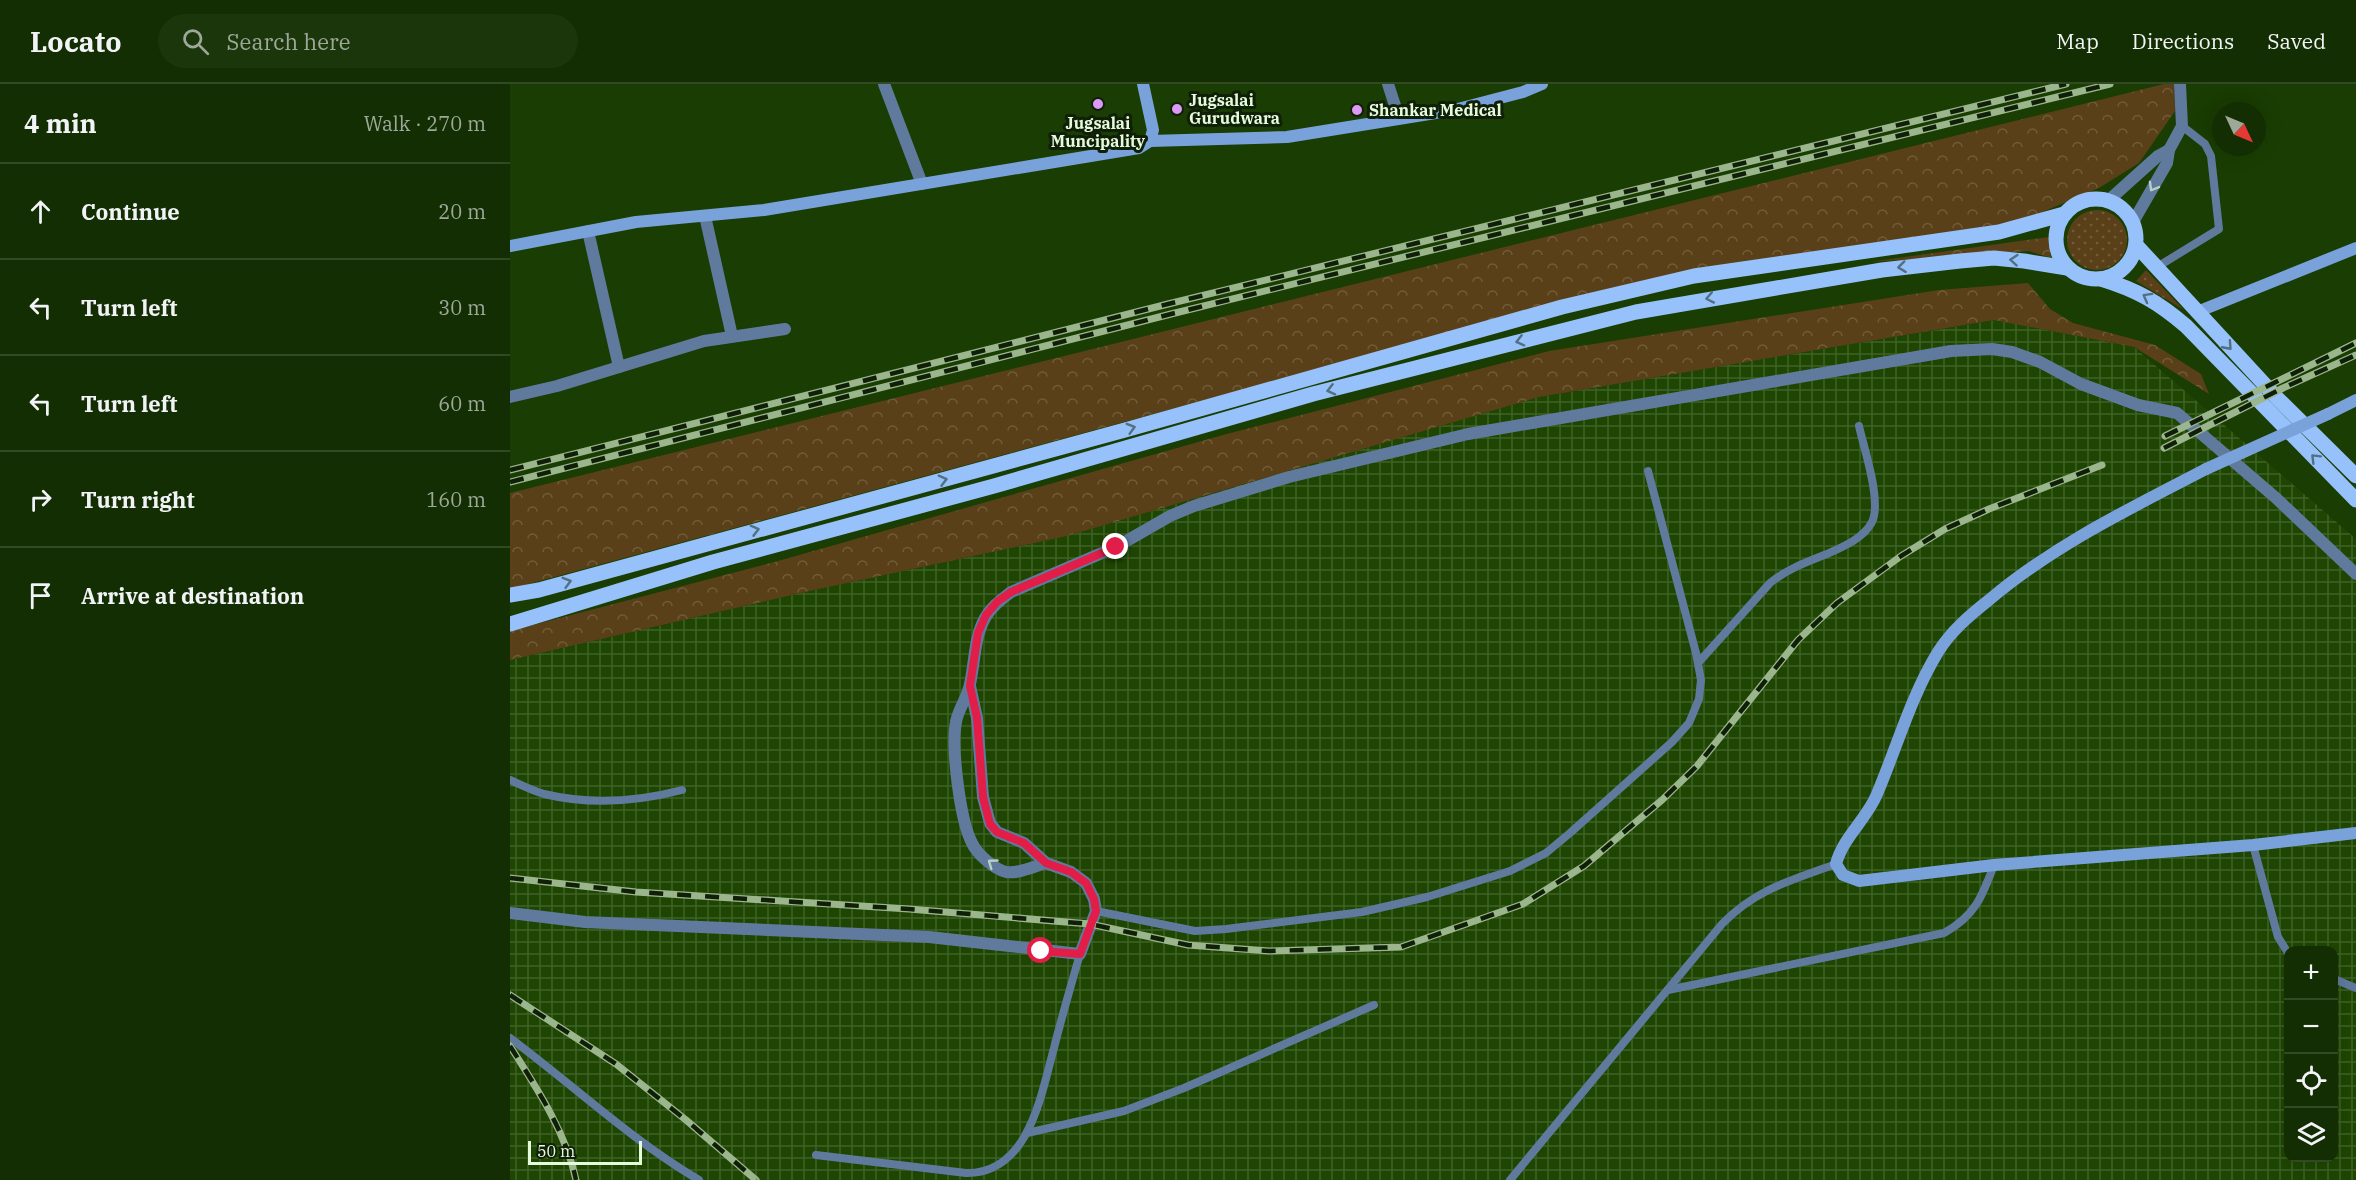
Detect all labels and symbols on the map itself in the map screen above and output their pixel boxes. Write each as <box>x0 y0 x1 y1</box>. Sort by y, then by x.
place label: Jugsalai Gurudwara <box>1189 90 1280 128</box>
marker: Jugsalai Muncipality <box>1091 97 1105 111</box>
place label: Shankar Medical <box>1369 100 1502 120</box>
marker: Jugsalai Gurudwara <box>1170 102 1184 116</box>
north arrow <box>2212 102 2266 156</box>
marker: Shankar Medical <box>1350 103 1364 117</box>
place label: Jugsalai Muncipality <box>1051 113 1146 151</box>
one-way arrow <box>2149 180 2161 191</box>
one-way arrow <box>2010 254 2019 267</box>
one-way arrow <box>1898 261 1907 273</box>
one-way arrow <box>1705 291 1715 304</box>
one-way arrow <box>2143 293 2153 304</box>
one-way arrow <box>1515 334 1525 347</box>
one-way arrow <box>2221 339 2232 350</box>
one-way arrow <box>1326 382 1336 395</box>
one-way arrow <box>1126 423 1136 436</box>
one-way arrow <box>2311 455 2322 465</box>
one-way arrow <box>937 475 948 487</box>
one-way arrow <box>750 525 760 538</box>
route end <box>1102 533 1128 559</box>
one-way arrow <box>561 577 572 589</box>
one-way arrow <box>987 859 998 870</box>
route start <box>1027 937 1053 963</box>
scale bar <box>528 1138 642 1166</box>

